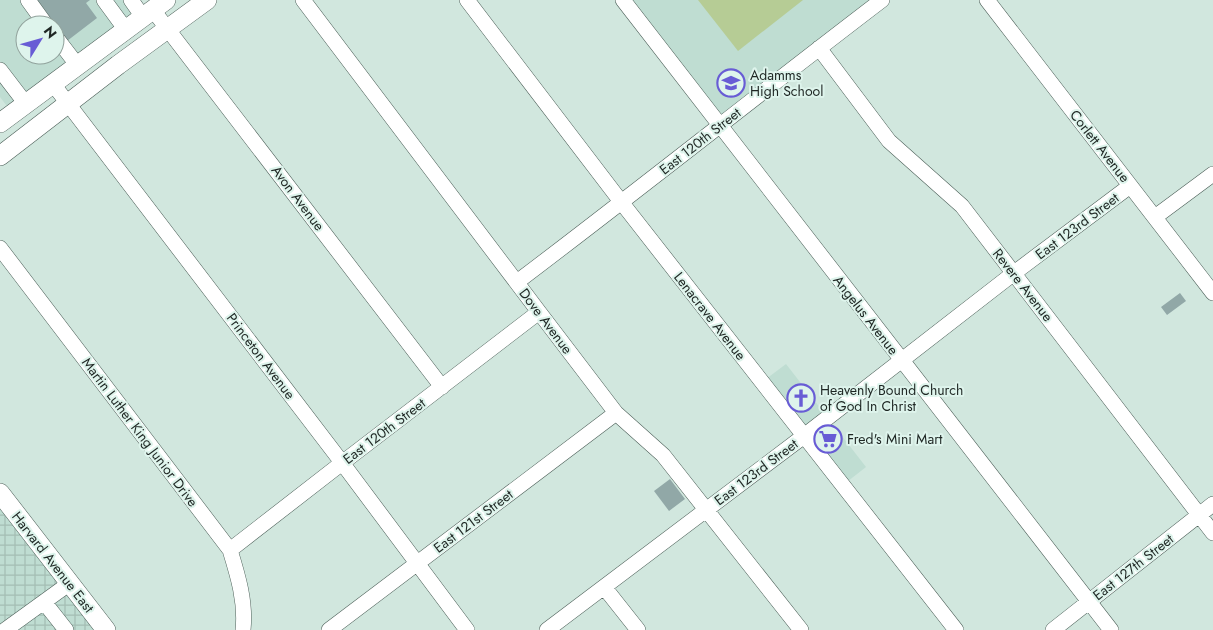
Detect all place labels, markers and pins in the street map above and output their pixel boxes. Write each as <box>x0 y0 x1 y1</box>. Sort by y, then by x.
place label: Adamms High School <box>750 65 823 101</box>
school or university icon: Adamms High School <box>716 68 746 98</box>
place label: Heavenly Bound Church of God In Christ <box>820 380 963 416</box>
church icon: Heavenly Bound Church of God In Christ <box>786 383 816 413</box>
supermarket icon: Fred's Mini Mart <box>813 424 843 454</box>
place label: Fred's Mini Mart <box>847 429 943 449</box>

